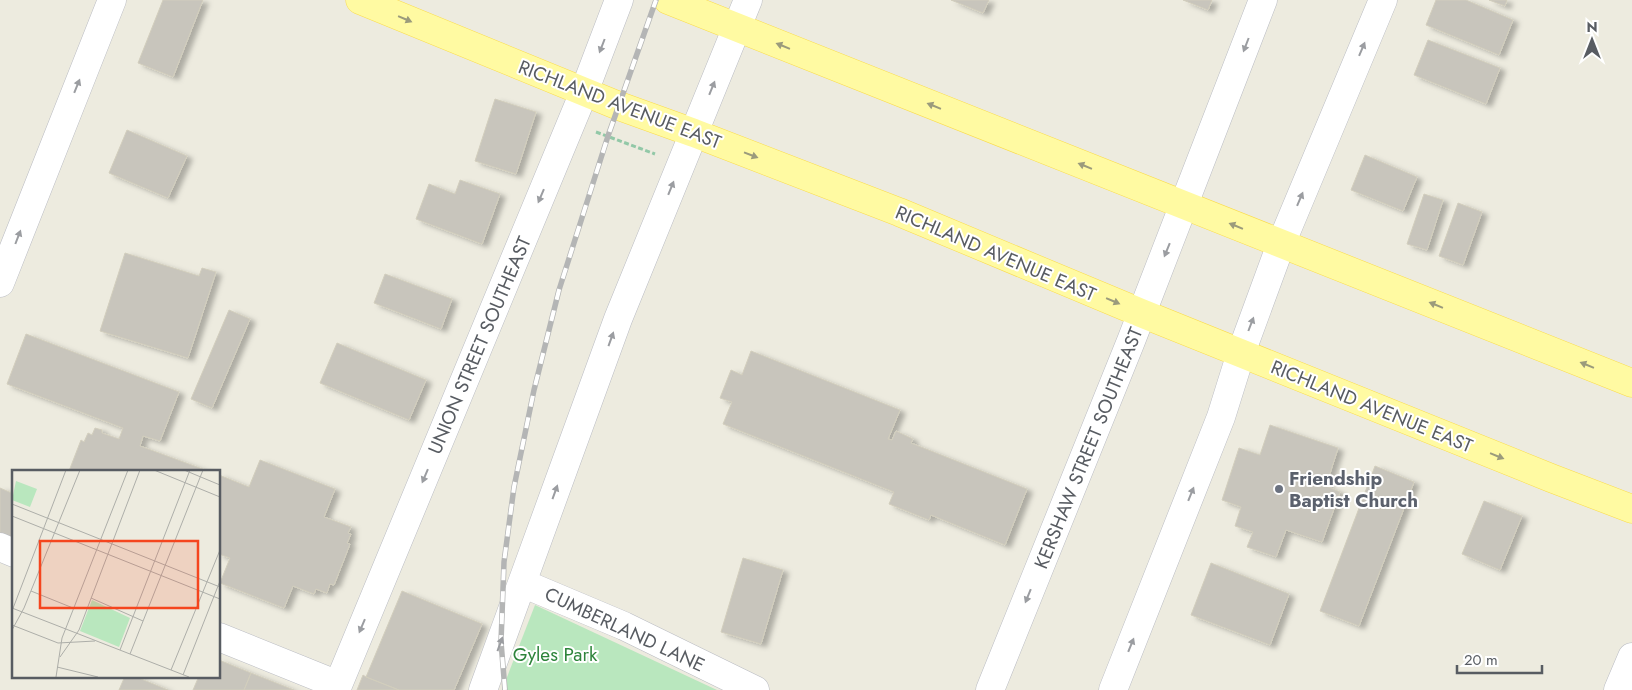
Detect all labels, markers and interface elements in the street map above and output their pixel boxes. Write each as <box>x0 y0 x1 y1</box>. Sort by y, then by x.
one-way arrow <box>398 15 412 23</box>
north arrow <box>1567 15 1617 65</box>
text: N <box>1586 17 1598 37</box>
one-way arrow <box>598 38 605 53</box>
one-way arrow <box>1242 38 1249 53</box>
one-way arrow <box>776 41 790 49</box>
one-way arrow <box>1359 42 1367 56</box>
street label: RICHLAND AVENUE EAST <box>514 53 725 156</box>
one-way arrow <box>74 79 82 93</box>
one-way arrow <box>708 80 716 95</box>
one-way arrow <box>927 101 941 109</box>
one-way arrow <box>744 152 758 160</box>
one-way arrow <box>1078 161 1092 169</box>
one-way arrow <box>668 181 676 195</box>
one-way arrow <box>536 189 544 203</box>
one-way arrow <box>1296 191 1304 206</box>
street label: RICHLAND AVENUE EAST <box>891 199 1100 308</box>
one-way arrow <box>1228 222 1243 230</box>
one-way arrow <box>14 229 22 244</box>
street label: UNION STREET SOUTHEAST <box>421 232 538 458</box>
one-way arrow <box>1162 243 1170 258</box>
one-way arrow <box>1106 298 1120 306</box>
one-way arrow <box>1429 301 1443 309</box>
one-way arrow <box>1247 316 1255 331</box>
street label: KERSHAW STREET SOUTHEAST <box>1028 323 1149 573</box>
one-way arrow <box>607 331 615 346</box>
street label: RICHLAND AVENUE EAST <box>1267 354 1477 459</box>
one-way arrow <box>1580 361 1594 369</box>
one-way arrow <box>1490 453 1504 461</box>
place label: Friendship Baptist Church <box>1289 465 1418 514</box>
one-way arrow <box>420 468 428 483</box>
inset map <box>12 470 220 678</box>
marker: Friendship Baptist Church <box>1273 483 1285 495</box>
one-way arrow <box>552 484 559 499</box>
one-way arrow <box>1187 486 1195 501</box>
street label: CUMBERLAND LANE <box>540 580 709 678</box>
one-way arrow <box>1024 589 1032 604</box>
one-way arrow <box>358 619 366 633</box>
one-way arrow <box>497 637 504 652</box>
one-way arrow <box>1127 637 1135 652</box>
park label: Gyles Park <box>513 641 598 668</box>
scale bar <box>1457 642 1542 674</box>
text: 20 m <box>1464 649 1498 671</box>

